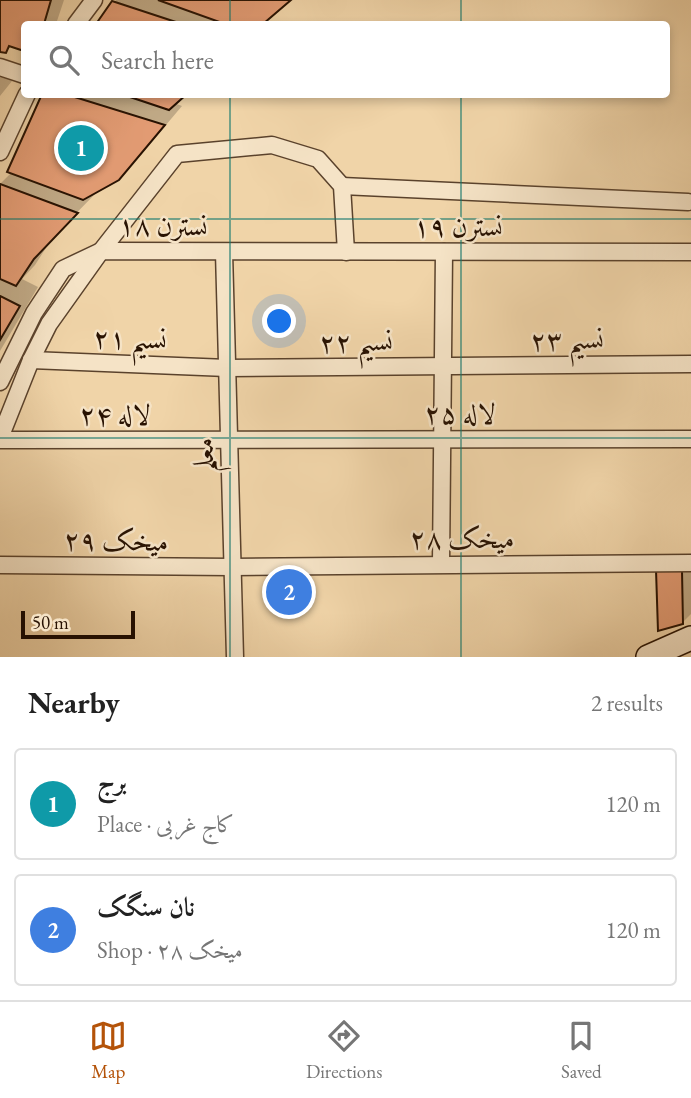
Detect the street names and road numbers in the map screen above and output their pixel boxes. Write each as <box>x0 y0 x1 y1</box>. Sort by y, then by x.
street label: نسترن ۱۸ <box>118 206 208 244</box>
street label: نسترن ۱۹ <box>413 208 503 244</box>
street label: نسیم ۲۱ <box>92 319 168 367</box>
street label: نسیم ۲۳ <box>530 320 604 368</box>
street label: نسیم ۲۲ <box>319 322 393 370</box>
street label: لاله ۲۵ <box>424 395 496 431</box>
street label: لاله ۲۴ <box>79 396 151 432</box>
street label: معلم <box>185 437 232 473</box>
street label: میخک ۲۸ <box>410 520 514 556</box>
street label: میخک ۲۹ <box>63 521 169 559</box>

